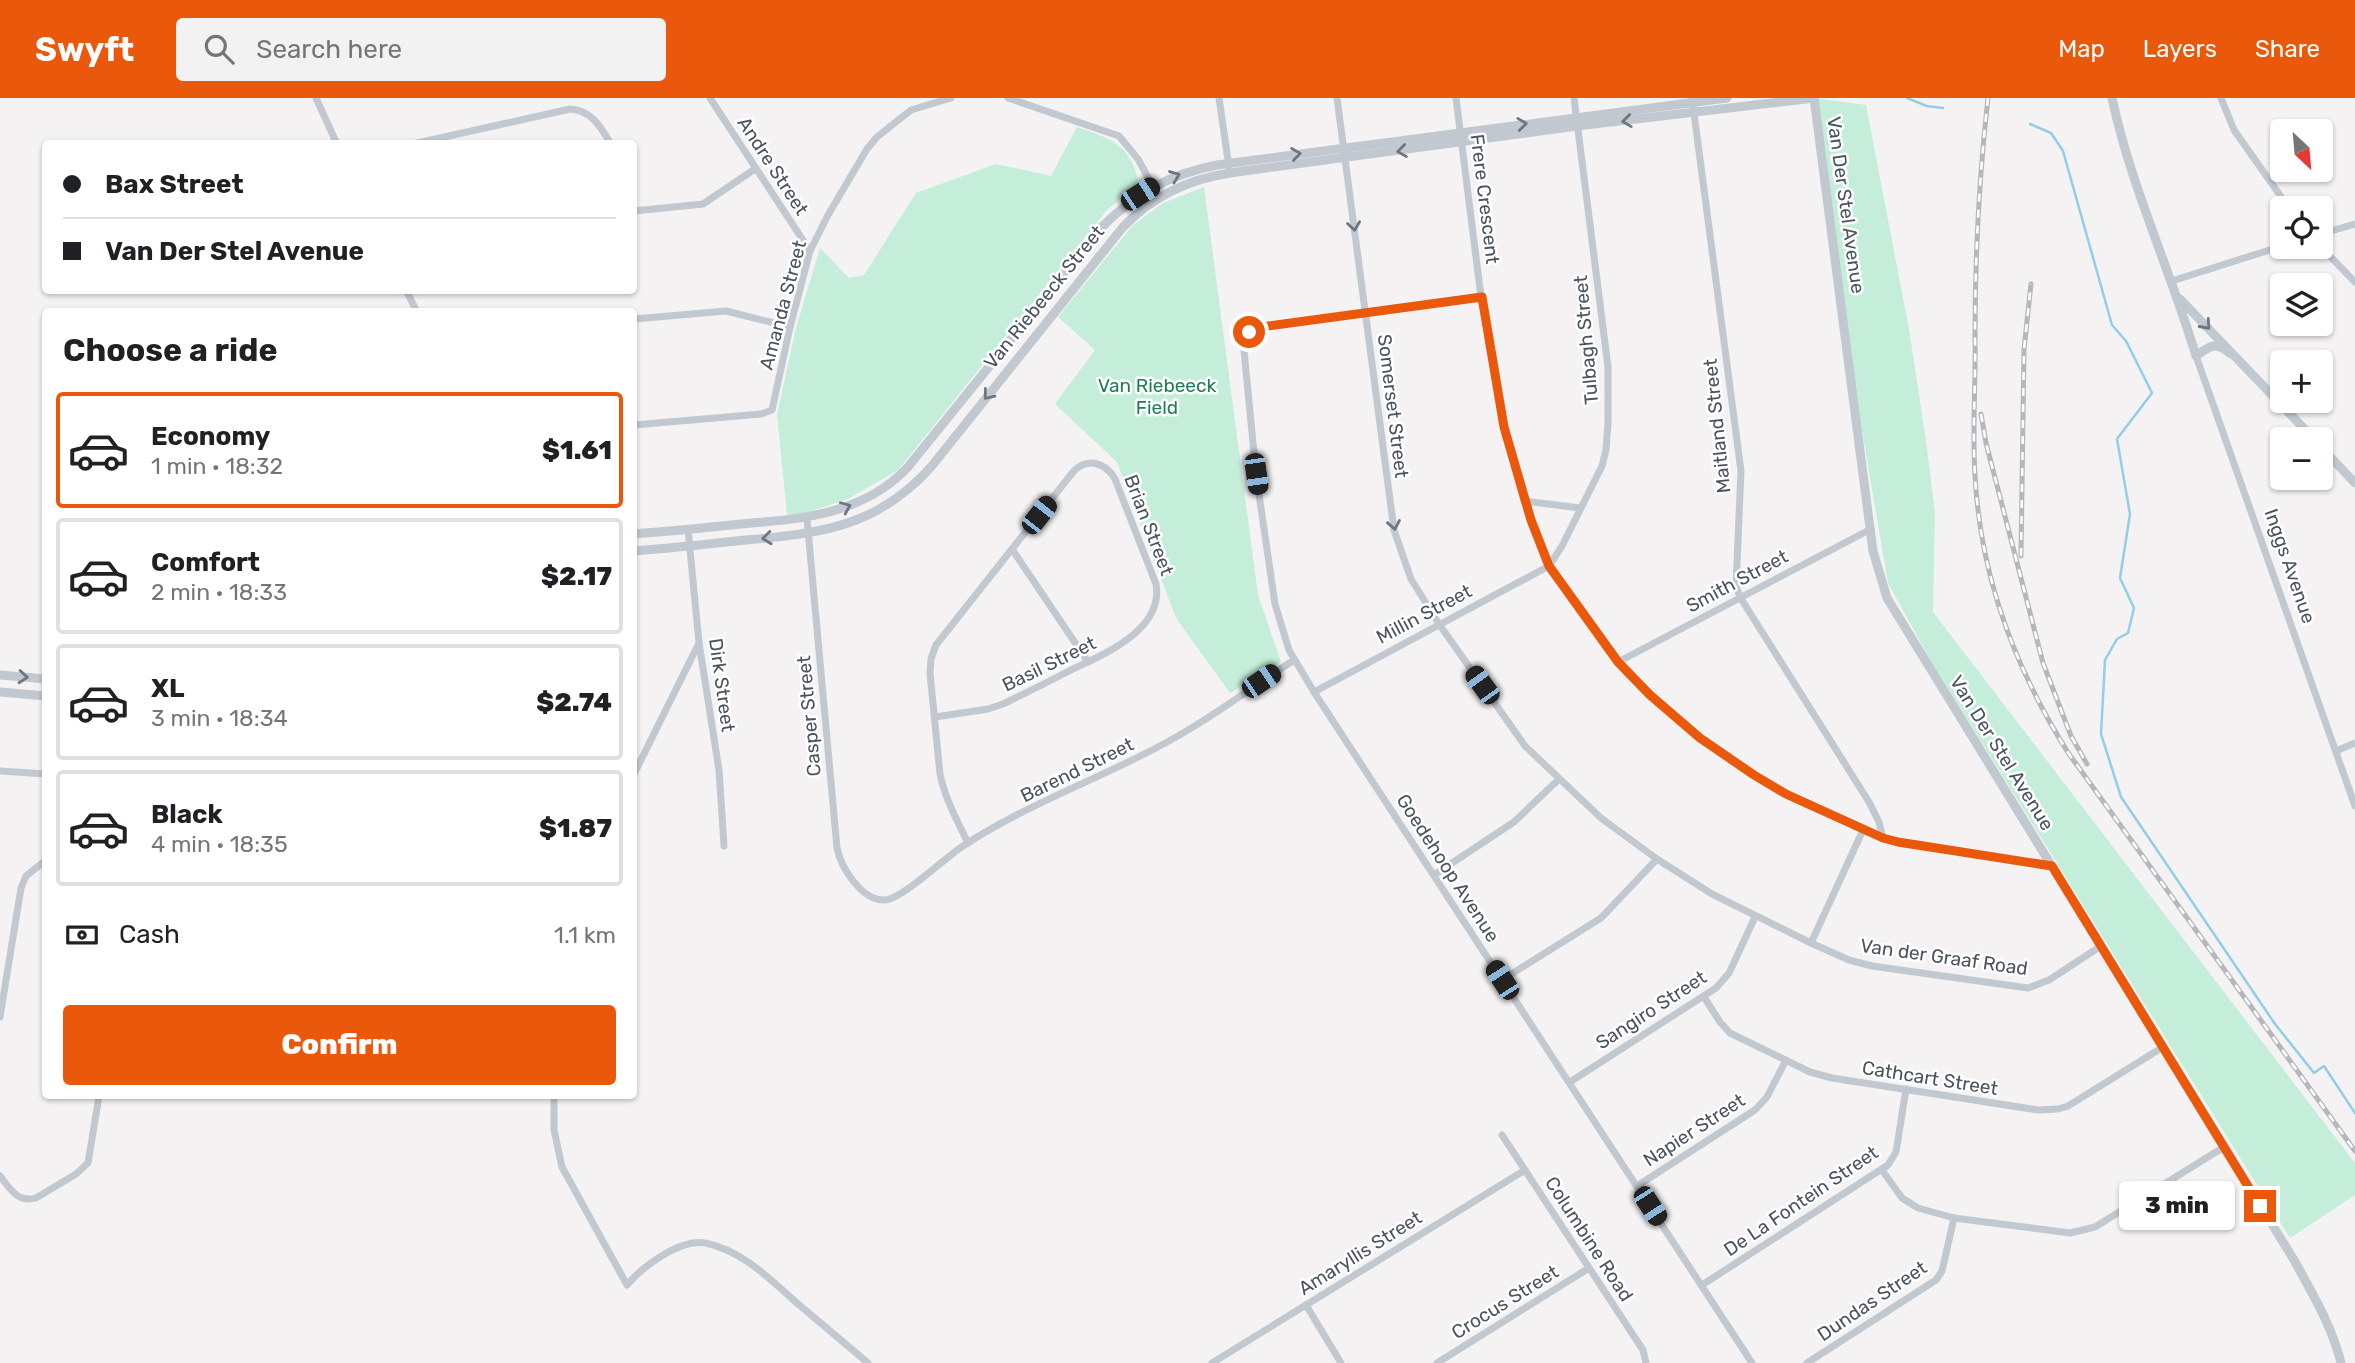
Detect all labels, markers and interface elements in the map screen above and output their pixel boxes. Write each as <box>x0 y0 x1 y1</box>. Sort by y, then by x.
search box <box>176 18 666 81</box>
text: Swyft <box>35 30 134 69</box>
icon: search <box>200 30 238 68</box>
text: Search here <box>256 34 402 65</box>
text: Map <box>2058 35 2105 63</box>
text: Layers <box>2143 35 2217 63</box>
text: Share <box>2255 35 2320 63</box>
street label: Andre Street <box>733 112 814 220</box>
one-way arrow <box>1621 113 1633 128</box>
street label: Van Der Stel Avenue <box>1822 115 1870 295</box>
one-way arrow <box>1516 117 1528 132</box>
north arrow <box>2270 119 2333 182</box>
map controls <box>2270 119 2333 490</box>
street label: Frere Crescent <box>1466 133 1504 266</box>
one-way arrow <box>1396 143 1407 158</box>
one-way arrow <box>1290 146 1302 161</box>
text: Bax Street <box>105 169 244 200</box>
one-way arrow <box>1168 171 1180 185</box>
car <box>1117 174 1164 214</box>
button: locate <box>2270 196 2333 259</box>
street label: Van Riebeeck Street <box>979 220 1109 373</box>
one-way arrow <box>1346 221 1361 232</box>
text: Van Der Stel Avenue <box>105 236 364 267</box>
street label: Amanda Street <box>755 237 811 372</box>
button: layers <box>2270 273 2333 336</box>
street label: Tulbagh Street <box>1569 274 1603 406</box>
route start <box>1233 316 1265 348</box>
one-way arrow <box>2198 317 2210 330</box>
text: Choose a ride <box>63 331 277 369</box>
street label: Somerset Street <box>1373 333 1413 480</box>
button: + <box>2270 350 2333 413</box>
street label: Maitland Street <box>1698 357 1735 494</box>
park label: Van Riebeeck Field <box>1098 374 1216 419</box>
one-way arrow <box>984 387 997 399</box>
icon: car <box>67 419 130 482</box>
text: Economy <box>151 421 270 452</box>
button: − <box>2270 427 2333 490</box>
text: $1.61 <box>542 435 612 466</box>
text: 1 min · 18:32 <box>151 452 283 480</box>
car <box>1243 452 1270 496</box>
street label: Brian Street <box>1119 471 1179 579</box>
car <box>1018 492 1061 538</box>
one-way arrow <box>839 501 851 515</box>
street label: Inggs Avenue <box>2260 506 2320 626</box>
one-way arrow <box>1386 519 1401 531</box>
one-way arrow <box>761 530 772 545</box>
street label: Smith Street <box>1682 544 1792 617</box>
icon: car <box>67 545 130 608</box>
text: Comfort <box>151 547 260 578</box>
text: $2.17 <box>541 561 612 592</box>
text: 2 min · 18:33 <box>151 578 287 606</box>
street label: Millin Street <box>1372 579 1476 649</box>
street label: Basil Street <box>998 631 1100 697</box>
street label: Dirk Street <box>704 637 740 734</box>
street label: Casper Street <box>792 654 826 777</box>
car <box>1238 661 1285 701</box>
car <box>1462 662 1503 708</box>
one-way arrow <box>18 669 29 684</box>
icon: car <box>67 671 130 734</box>
street label: Van Der Stel Avenue <box>1945 671 2059 835</box>
text: XL <box>151 673 184 704</box>
text: $2.74 <box>536 687 612 718</box>
text: 3 min · 18:34 <box>151 704 288 732</box>
street label: Barend Street <box>1017 732 1138 807</box>
street label: Goedehoop Avenue <box>1392 790 1504 946</box>
icon: car <box>67 797 130 860</box>
text: Black <box>151 799 223 830</box>
text: $1.87 <box>539 813 612 844</box>
text: 4 min · 18:35 <box>151 830 288 858</box>
icon: cash <box>63 916 101 954</box>
text: Cash <box>119 919 180 950</box>
text: 1.1 km <box>554 921 616 949</box>
street label: Van der Graaf Road <box>1859 934 2029 980</box>
car <box>1482 957 1523 1003</box>
street label: Sangiro Street <box>1591 965 1711 1054</box>
button: Confirm <box>63 1005 616 1085</box>
street label: Cathcart Street <box>1860 1056 2000 1100</box>
street label: Napier Street <box>1639 1088 1750 1171</box>
street label: De La Fontein Street <box>1719 1140 1883 1261</box>
street label: Columbine Road <box>1540 1172 1638 1306</box>
callout: 3 min <box>2120 1182 2236 1230</box>
car <box>1630 1183 1671 1229</box>
route end <box>2244 1190 2276 1222</box>
text: 3 min <box>2145 1191 2209 1219</box>
street label: Amaryllis Street <box>1294 1206 1426 1300</box>
street label: Dundas Street <box>1813 1256 1932 1346</box>
street label: Crocus Street <box>1447 1260 1563 1344</box>

